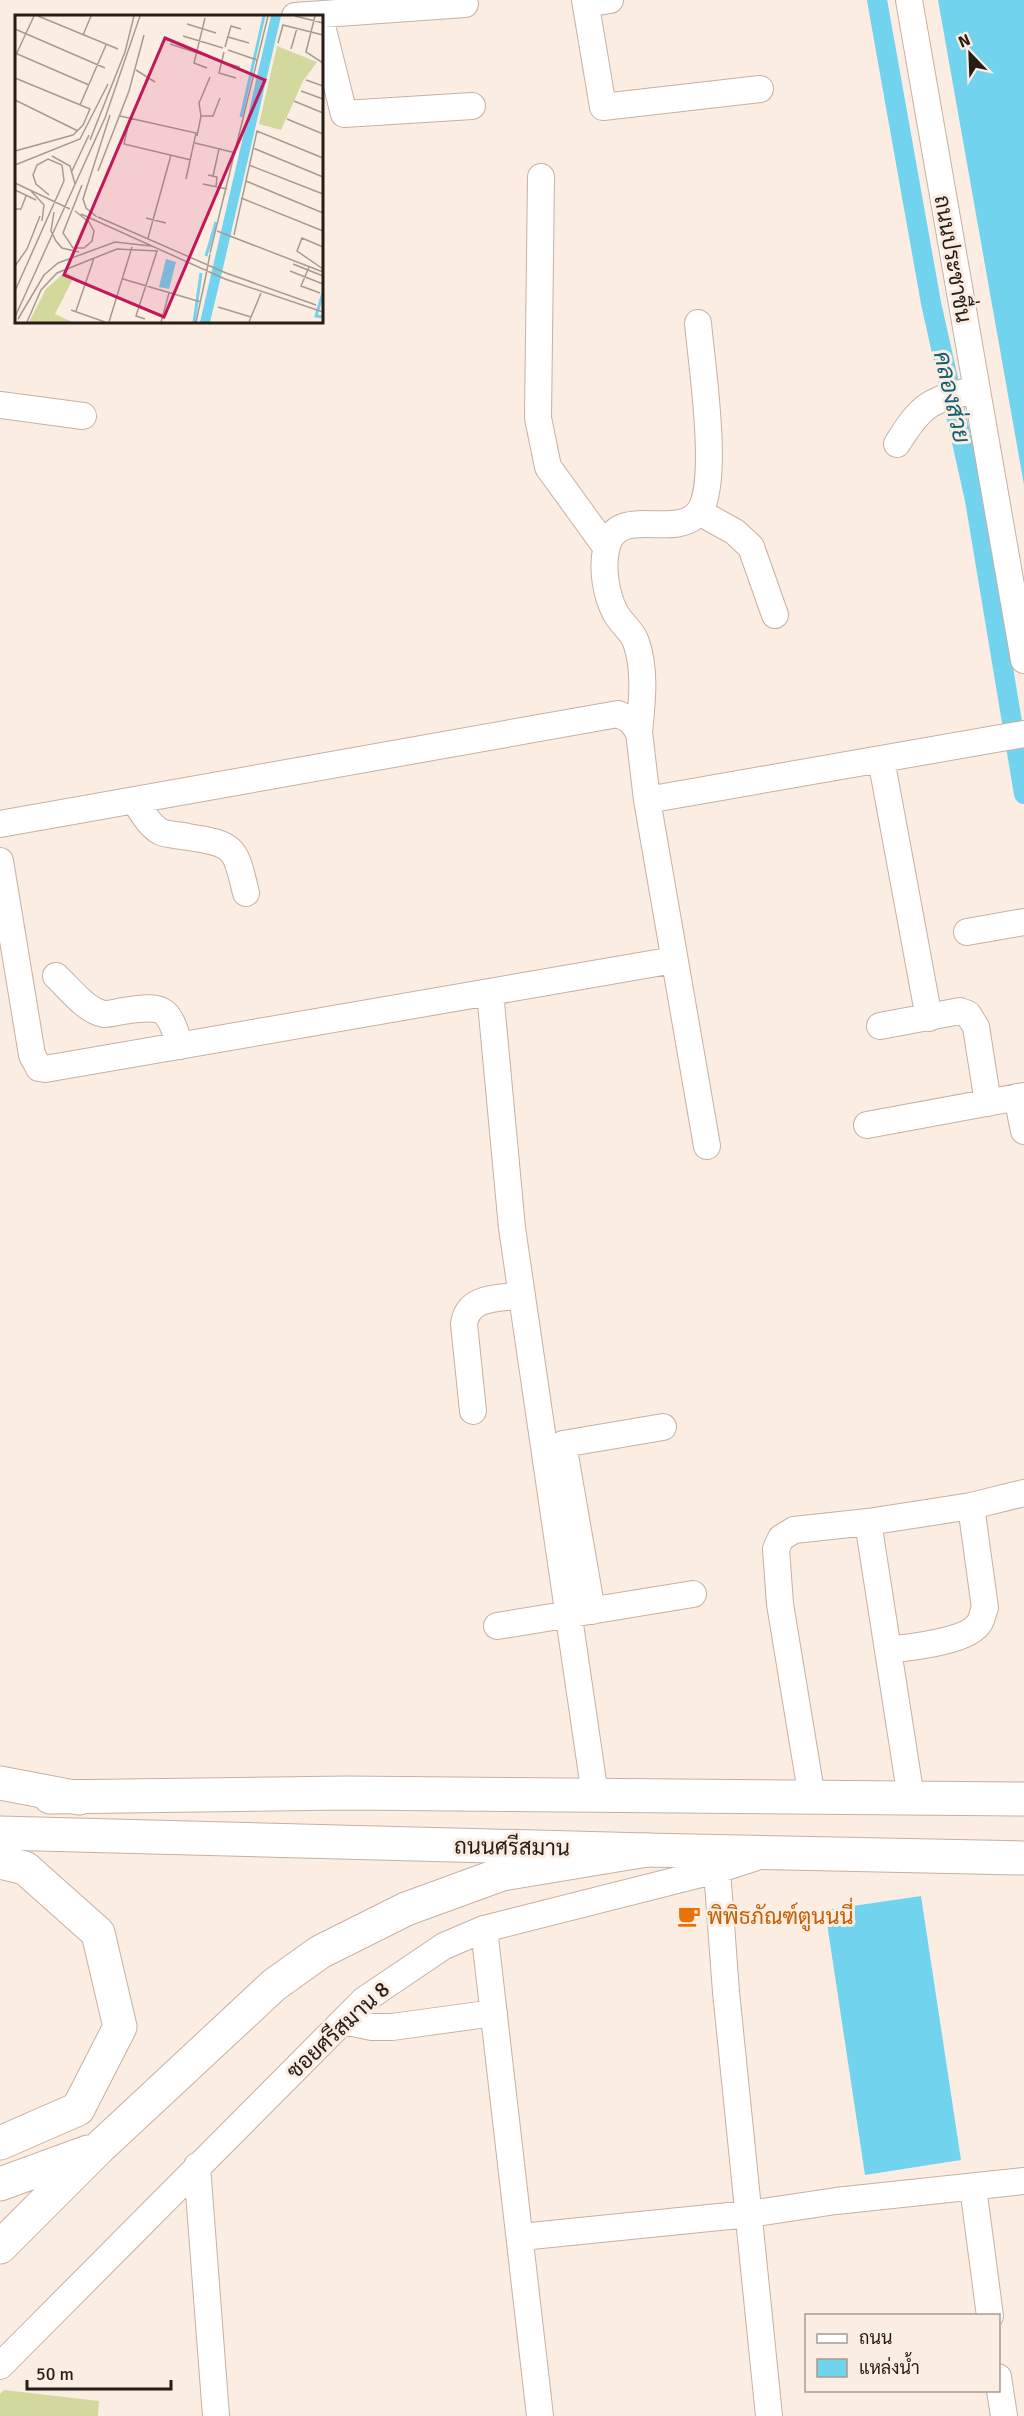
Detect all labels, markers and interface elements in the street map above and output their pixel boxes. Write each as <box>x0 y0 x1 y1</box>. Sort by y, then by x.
inset map <box>15 15 322 322</box>
north arrow <box>940 24 1000 84</box>
text: N <box>955 30 974 52</box>
street label: ถนนประชาชื่น <box>929 192 983 325</box>
water label: คลองส่วย <box>927 348 977 446</box>
street label: ถนนศรีสมาน <box>454 1832 570 1862</box>
place label: พิพิธภัณฑ์ตูนนนี่ <box>707 1897 853 1932</box>
cafe icon: พิพิธภัณฑ์ตูนนนี่ <box>676 1903 702 1929</box>
street label: ซอยศรีสมาน 8 <box>281 1976 395 2084</box>
legend <box>805 2314 1000 2392</box>
text: ถนน <box>859 2327 892 2349</box>
text: แหล่งน้ำ <box>859 2352 920 2379</box>
scale bar <box>27 2353 171 2391</box>
text: 50 m <box>36 2363 74 2385</box>

